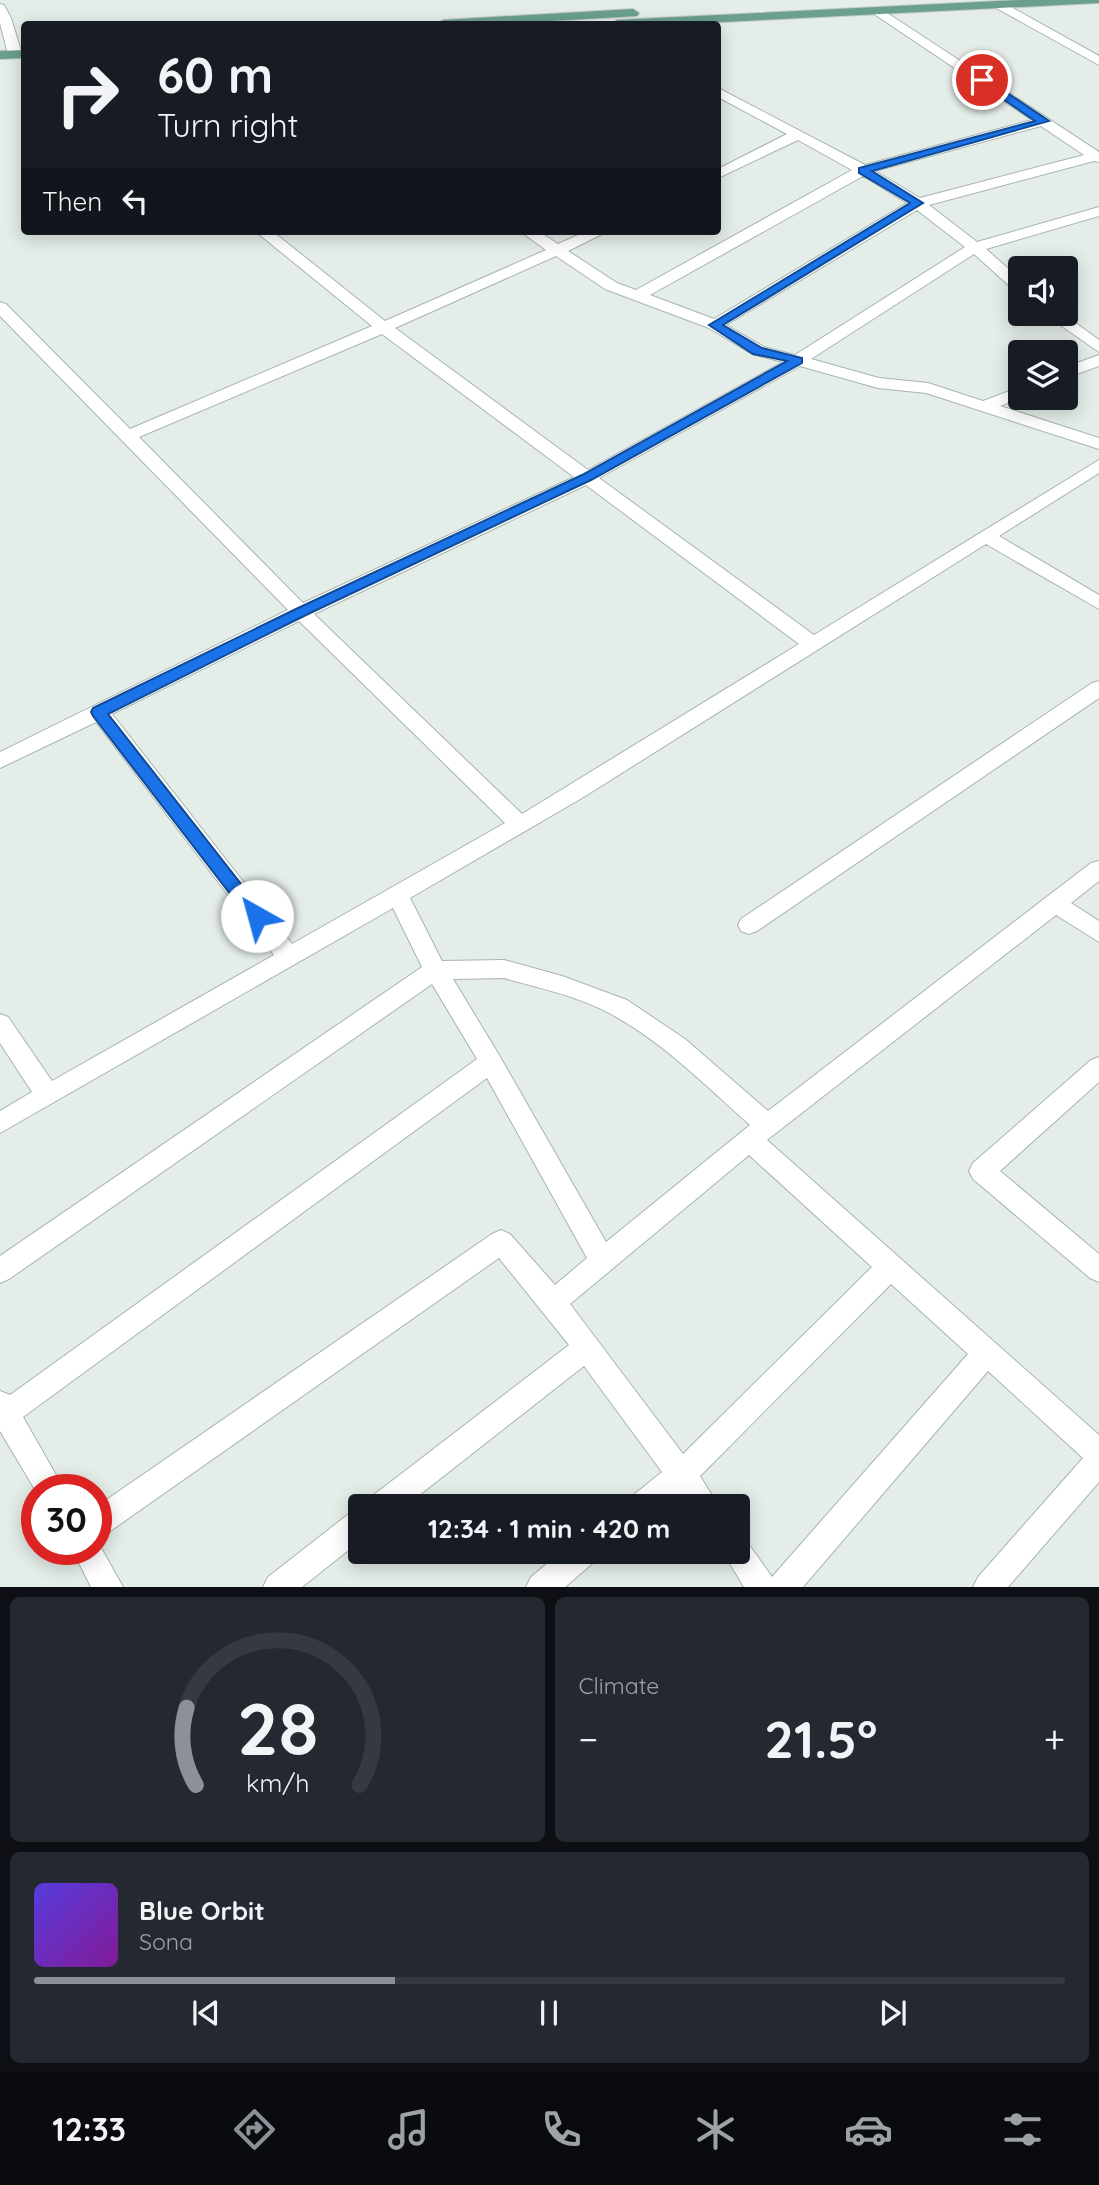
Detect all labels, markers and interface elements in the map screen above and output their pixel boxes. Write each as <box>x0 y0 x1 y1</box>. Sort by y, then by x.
text: 60 m <box>157 44 273 105</box>
icon: right <box>42 49 133 140</box>
pin <box>952 50 1012 110</box>
icon: arrive <box>963 61 1001 99</box>
text: Turn right <box>157 105 298 145</box>
icon: left <box>116 182 154 220</box>
text: Then <box>42 185 102 218</box>
map controls <box>1008 256 1078 410</box>
button: sound <box>1008 256 1078 326</box>
button: layers <box>1008 340 1078 410</box>
position arrow <box>220 879 294 953</box>
speed limit sign: 30 <box>21 1474 112 1565</box>
text: 12:34 · 1 min · 420 m <box>428 1512 670 1545</box>
text: Climate <box>579 1671 659 1700</box>
text: 28 <box>237 1683 318 1774</box>
text: 21.5° <box>764 1706 877 1771</box>
text: − <box>579 1715 598 1763</box>
text: + <box>1044 1715 1065 1763</box>
text: km/h <box>246 1767 309 1798</box>
text: Blue Orbit <box>139 1894 265 1927</box>
text: Sona <box>139 1927 193 1956</box>
icon: previous <box>187 1994 225 2032</box>
icon: pause <box>530 1994 568 2032</box>
icon: next <box>874 1994 912 2032</box>
icon: directions <box>230 2105 279 2154</box>
icon: music <box>384 2105 433 2154</box>
icon: phone <box>537 2105 586 2154</box>
icon: climate <box>691 2105 740 2154</box>
icon: car <box>844 2105 893 2154</box>
icon: filters <box>998 2105 1047 2154</box>
text: 12:33 <box>52 2109 126 2149</box>

